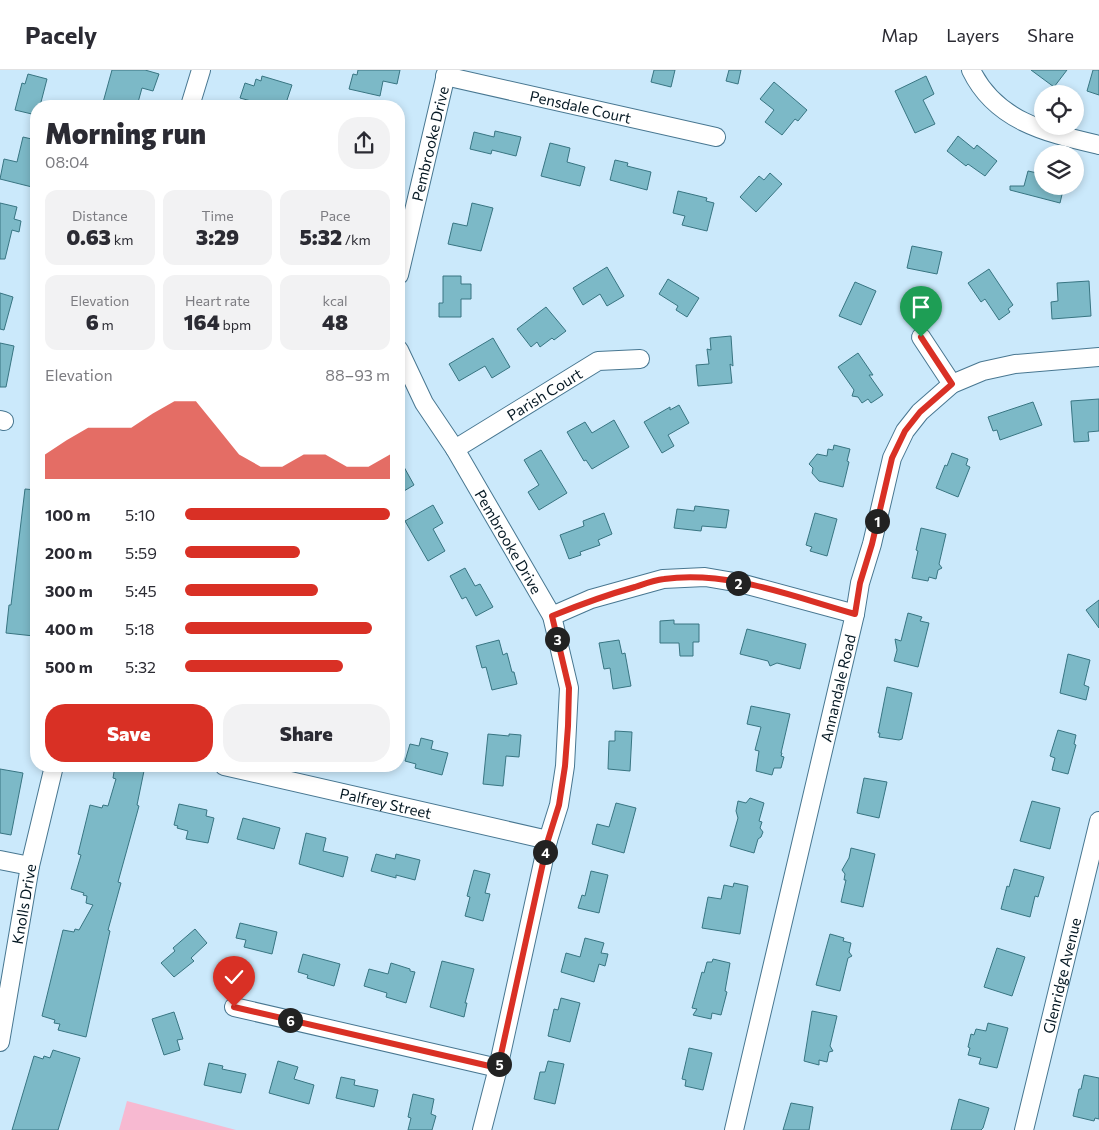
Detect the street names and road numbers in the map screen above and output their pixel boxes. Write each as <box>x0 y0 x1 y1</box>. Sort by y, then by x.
street label: Pembrooke Drive <box>408 84 452 203</box>
street label: Pensdale Court <box>528 86 633 127</box>
street label: Parish Court <box>503 364 585 424</box>
street label: Pembrooke Drive <box>471 486 546 597</box>
street label: Annandale Road <box>816 632 859 744</box>
street label: Palfrey Street <box>338 784 433 822</box>
street label: Knolls Drive <box>8 862 39 946</box>
street label: Glenridge Avenue <box>1039 916 1084 1035</box>

